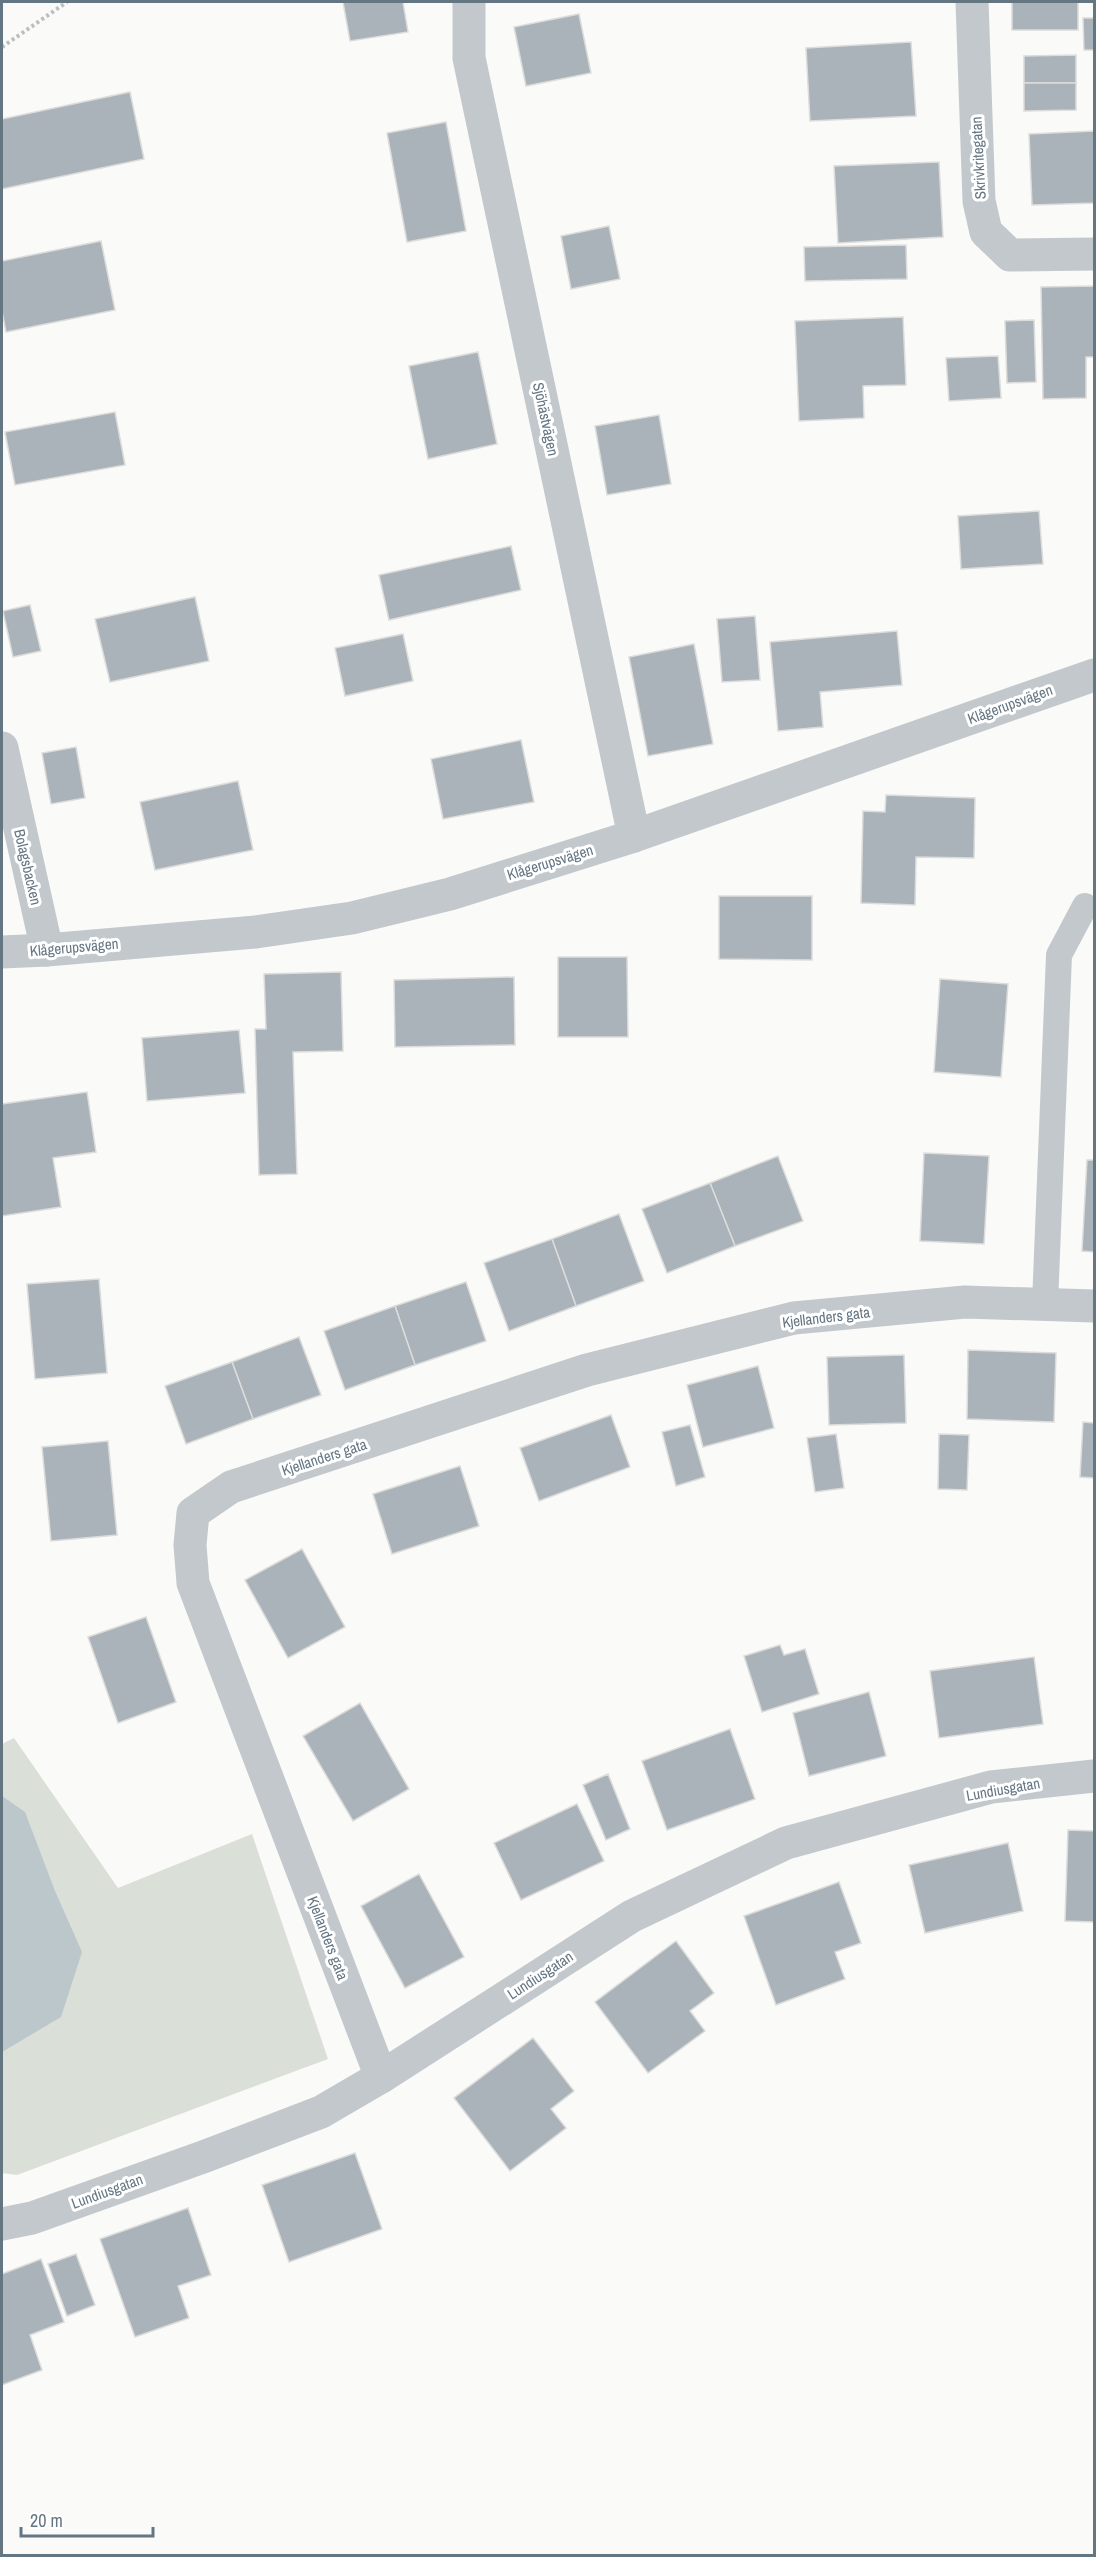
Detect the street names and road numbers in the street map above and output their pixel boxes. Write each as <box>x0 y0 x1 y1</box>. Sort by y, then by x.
street label: Skrivkritegatan <box>965 116 991 200</box>
street label: Sjöhästvägen <box>528 380 564 458</box>
street label: Klågerupsvägen <box>965 679 1055 729</box>
street label: Bolagsbacken <box>9 827 47 907</box>
street label: Klågerupsvägen <box>504 839 596 885</box>
street label: Klågerupsvägen <box>29 933 119 961</box>
street label: Kjellanders gata <box>781 1301 871 1333</box>
street label: Kjellanders gata <box>279 1433 369 1481</box>
street label: Lundiusgatan <box>964 1772 1042 1806</box>
street label: Kjellanders gata <box>302 1893 354 1983</box>
street label: Lundiusgatan <box>503 1946 577 2004</box>
street label: Lundiusgatan <box>68 2168 146 2214</box>

